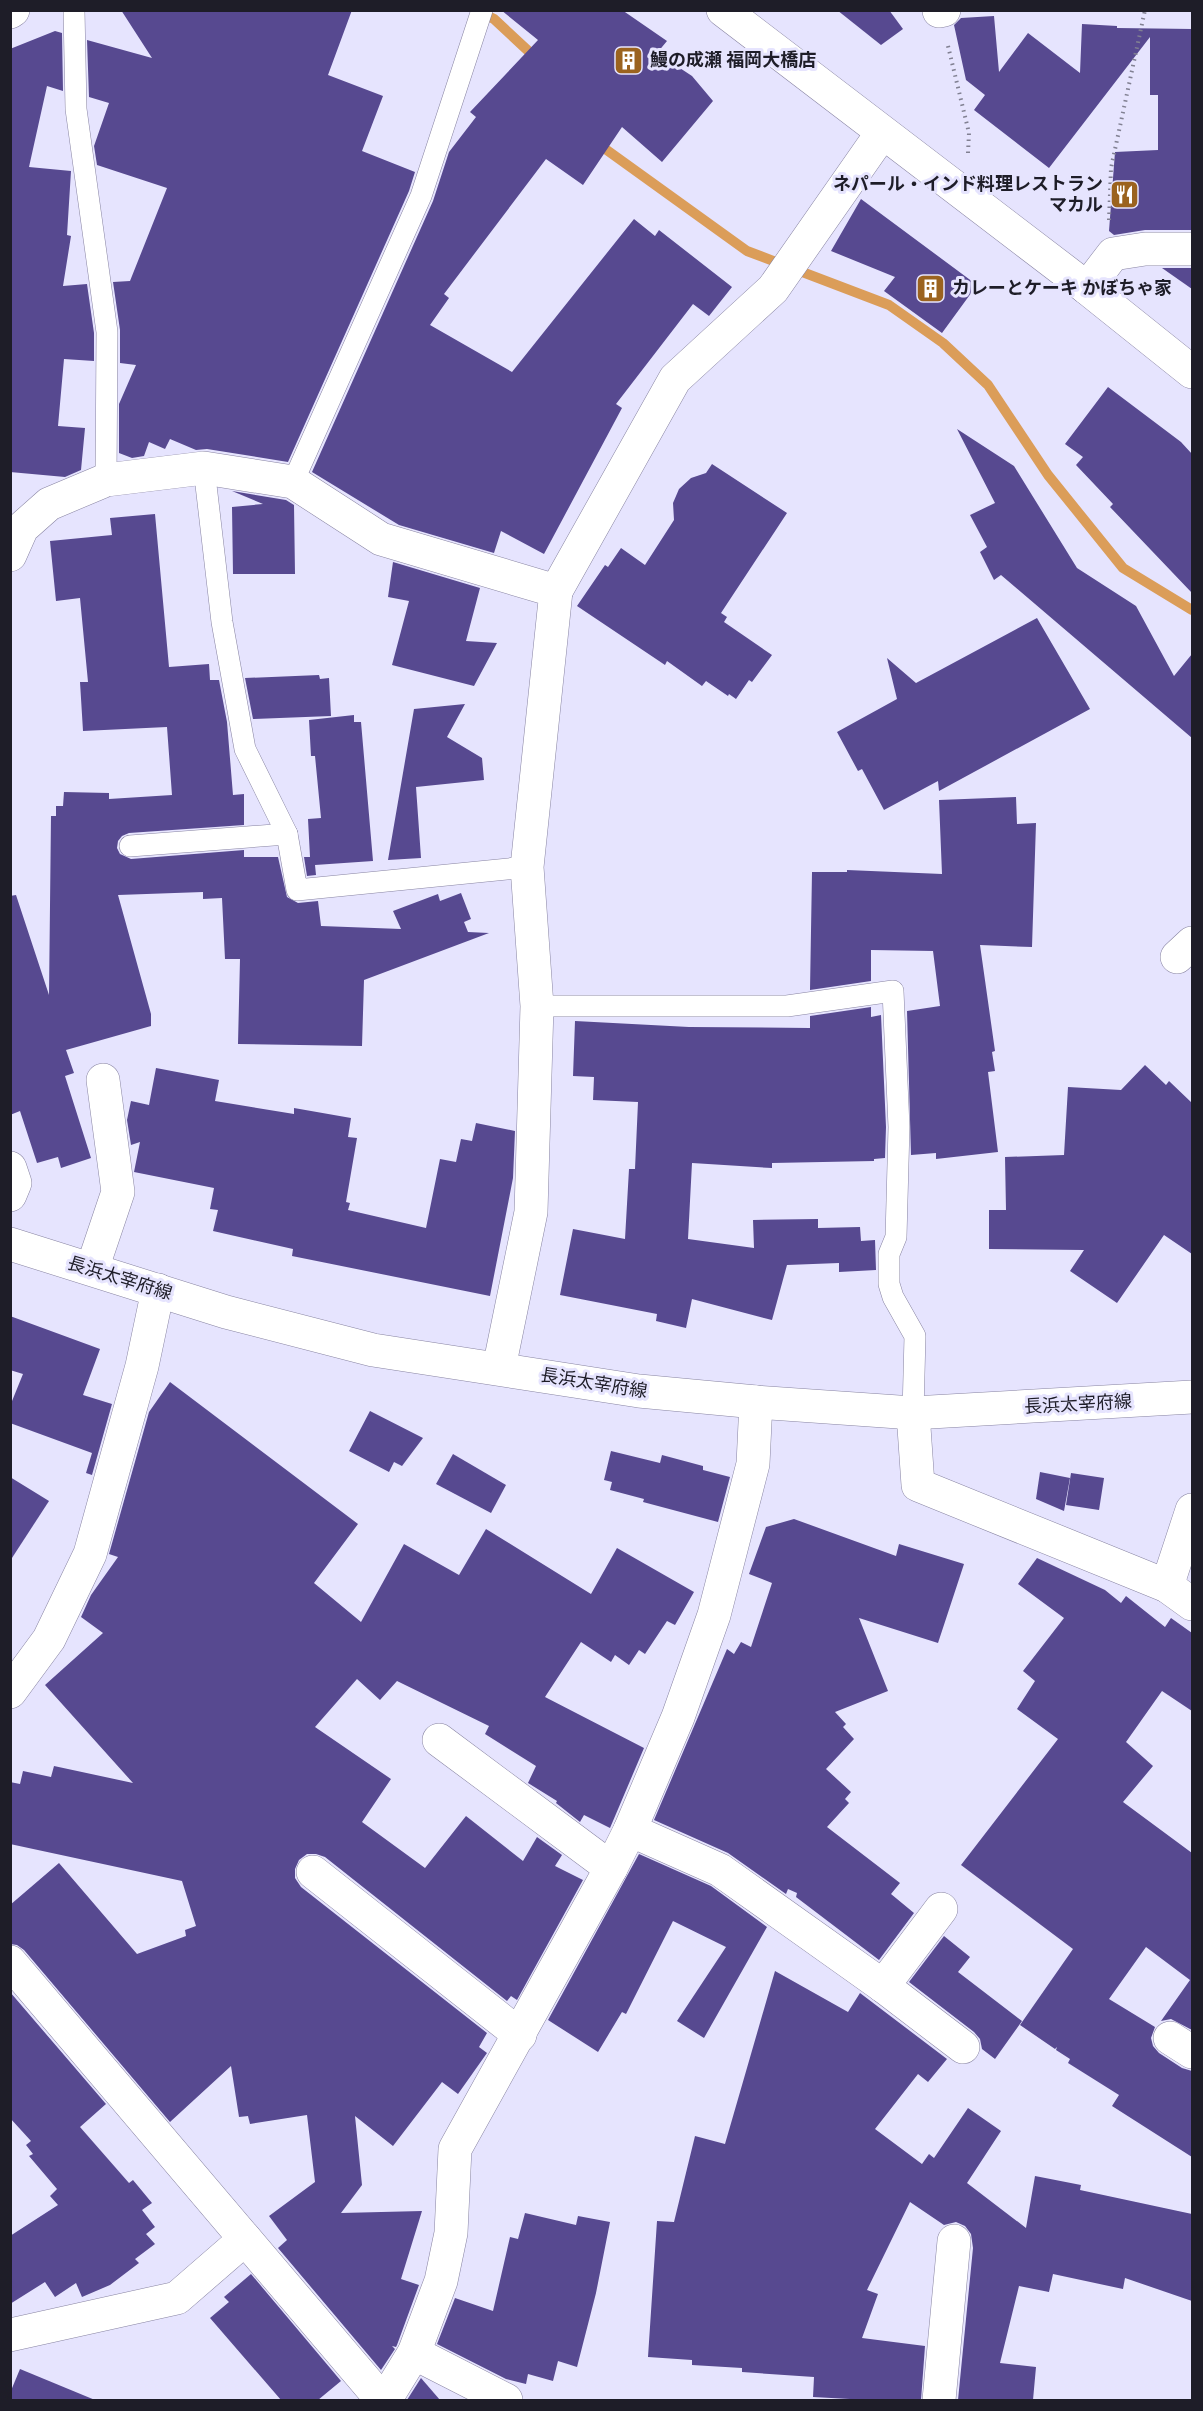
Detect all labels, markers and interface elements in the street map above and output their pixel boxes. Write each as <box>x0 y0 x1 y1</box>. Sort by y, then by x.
building icon: 鰻の成瀬 福岡大橋店 <box>613 44 645 76</box>
place label: 鰻の成瀬 福岡大橋店 <box>650 48 816 72</box>
place label: ネパール・インド料理レストラン マカル <box>833 172 1103 217</box>
restaurant icon: ネパール・インド料理レストラン マカル <box>1108 178 1140 210</box>
building icon: カレーとケーキ かぼちゃ家 <box>915 272 947 304</box>
place label: カレーとケーキ かぼちゃ家 <box>952 276 1172 300</box>
street label: 長浜太宰府線 <box>65 1251 175 1305</box>
street label: 長浜太宰府線 <box>539 1363 649 1403</box>
street label: 長浜太宰府線 <box>1023 1389 1133 1419</box>

